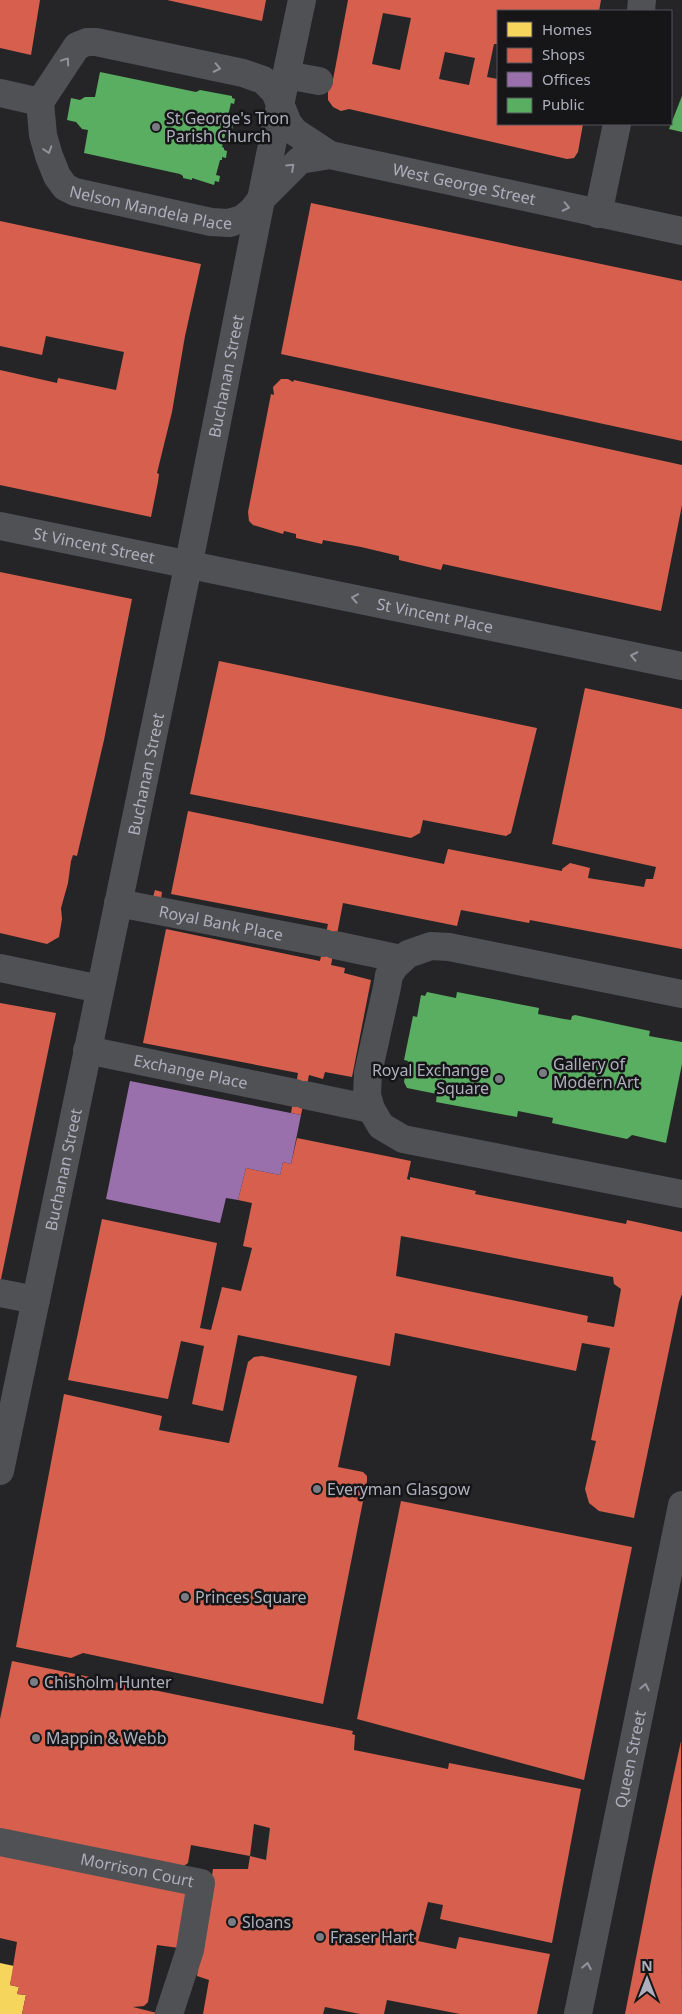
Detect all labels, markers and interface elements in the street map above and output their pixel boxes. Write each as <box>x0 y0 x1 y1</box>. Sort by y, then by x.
legend <box>497 10 672 125</box>
text: Homes <box>542 19 592 39</box>
text: Shops <box>542 44 585 64</box>
one-way arrow <box>60 57 69 67</box>
one-way arrow <box>213 62 222 72</box>
text: Offices <box>542 69 591 89</box>
text: Public <box>542 94 585 114</box>
place label: St George's Tron Parish Church <box>166 107 289 147</box>
marker: St George's Tron Parish Church <box>150 121 162 133</box>
one-way arrow <box>42 145 52 154</box>
street label: West George Street <box>391 158 538 210</box>
one-way arrow <box>286 164 295 173</box>
street label: Nelson Mandela Place <box>67 180 233 234</box>
one-way arrow <box>561 201 570 212</box>
street label: Buchanan Street <box>203 313 249 439</box>
street label: St Vincent Street <box>31 522 157 569</box>
street label: St Vincent Place <box>375 593 495 638</box>
one-way arrow <box>351 594 360 604</box>
one-way arrow <box>630 651 639 662</box>
street label: Buchanan Street <box>122 711 169 837</box>
street label: Royal Bank Place <box>157 900 285 946</box>
street label: Exchange Place <box>132 1049 250 1094</box>
place label: Gallery of Modern Art <box>553 1053 640 1093</box>
place label: Royal Exchange Square <box>372 1059 489 1099</box>
marker: Gallery of Modern Art <box>537 1067 549 1079</box>
marker: Royal Exchange Square <box>493 1073 505 1085</box>
street label: Buchanan Street <box>40 1106 87 1233</box>
place label: Everyman Glasgow <box>327 1478 470 1500</box>
marker: Everyman Glasgow <box>311 1483 323 1495</box>
place label: Princes Square <box>195 1586 307 1608</box>
marker: Princes Square <box>179 1591 191 1603</box>
place label: Chisholm Hunter <box>44 1671 172 1693</box>
marker: Chisholm Hunter <box>28 1676 40 1688</box>
one-way arrow <box>639 1683 650 1691</box>
street label: Queen Street <box>609 1708 651 1810</box>
place label: Mappin & Webb <box>46 1727 166 1749</box>
marker: Mappin & Webb <box>30 1732 42 1744</box>
street label: Morrison Court <box>79 1848 196 1892</box>
place label: Sloans <box>242 1911 291 1933</box>
marker: Sloans <box>226 1916 238 1928</box>
place label: Fraser Hart <box>330 1926 414 1948</box>
marker: Fraser Hart <box>314 1931 326 1943</box>
north arrow <box>622 1954 672 2004</box>
text: N <box>641 1956 653 1975</box>
one-way arrow <box>582 1962 592 1971</box>

